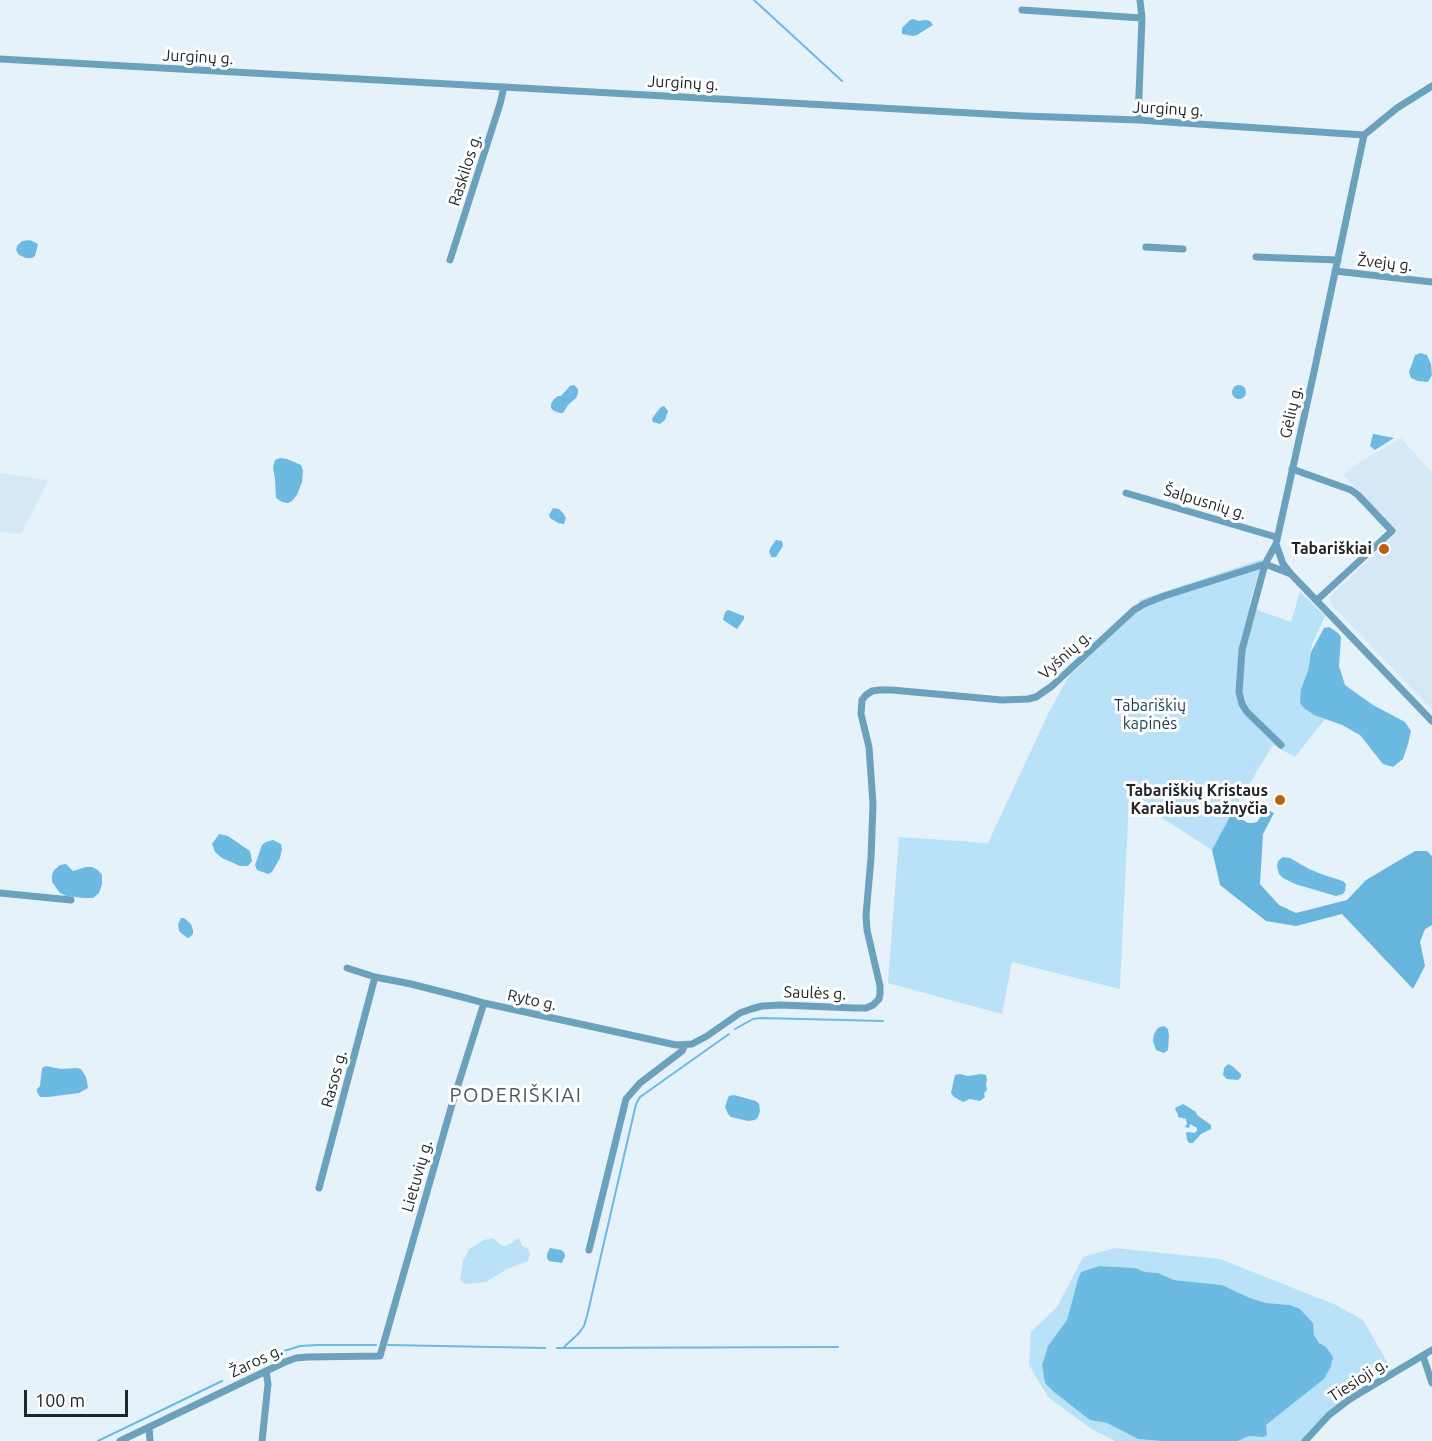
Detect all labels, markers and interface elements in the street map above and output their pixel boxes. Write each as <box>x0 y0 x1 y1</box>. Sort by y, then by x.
street label: Jurginų g. <box>162 46 234 68</box>
street label: Jurginų g. <box>647 72 719 94</box>
street label: Jurginų g. <box>1132 98 1204 120</box>
street label: Raskilos g. <box>444 132 486 208</box>
street label: Žvejų g. <box>1356 251 1414 275</box>
street label: Gėlių g. <box>1276 384 1306 440</box>
street label: Šalpusnių g. <box>1161 480 1249 524</box>
place label: Tabariškiai <box>1291 539 1372 559</box>
marker: Tabariškiai <box>1377 542 1391 556</box>
street label: Vyšnių g. <box>1035 627 1095 683</box>
park label: Tabariškių kapinės <box>1114 696 1186 734</box>
place label: Tabariškių Kristaus Karaliaus bažnyčia <box>1126 781 1268 819</box>
marker: Tabariškių Kristaus Karaliaus bažnyčia <box>1273 793 1287 807</box>
street label: Saulės g. <box>783 982 847 1004</box>
street label: Ryto g. <box>505 985 559 1015</box>
street label: Rasos g. <box>317 1048 351 1110</box>
district label: PODERIŠKIAI <box>450 1083 582 1107</box>
street label: Lietuvių g. <box>398 1138 436 1214</box>
street label: Žaros g. <box>226 1340 286 1382</box>
street label: Tiesioji g. <box>1325 1354 1391 1406</box>
scale bar <box>27 1378 130 1416</box>
text: 100 m <box>35 1390 85 1410</box>

